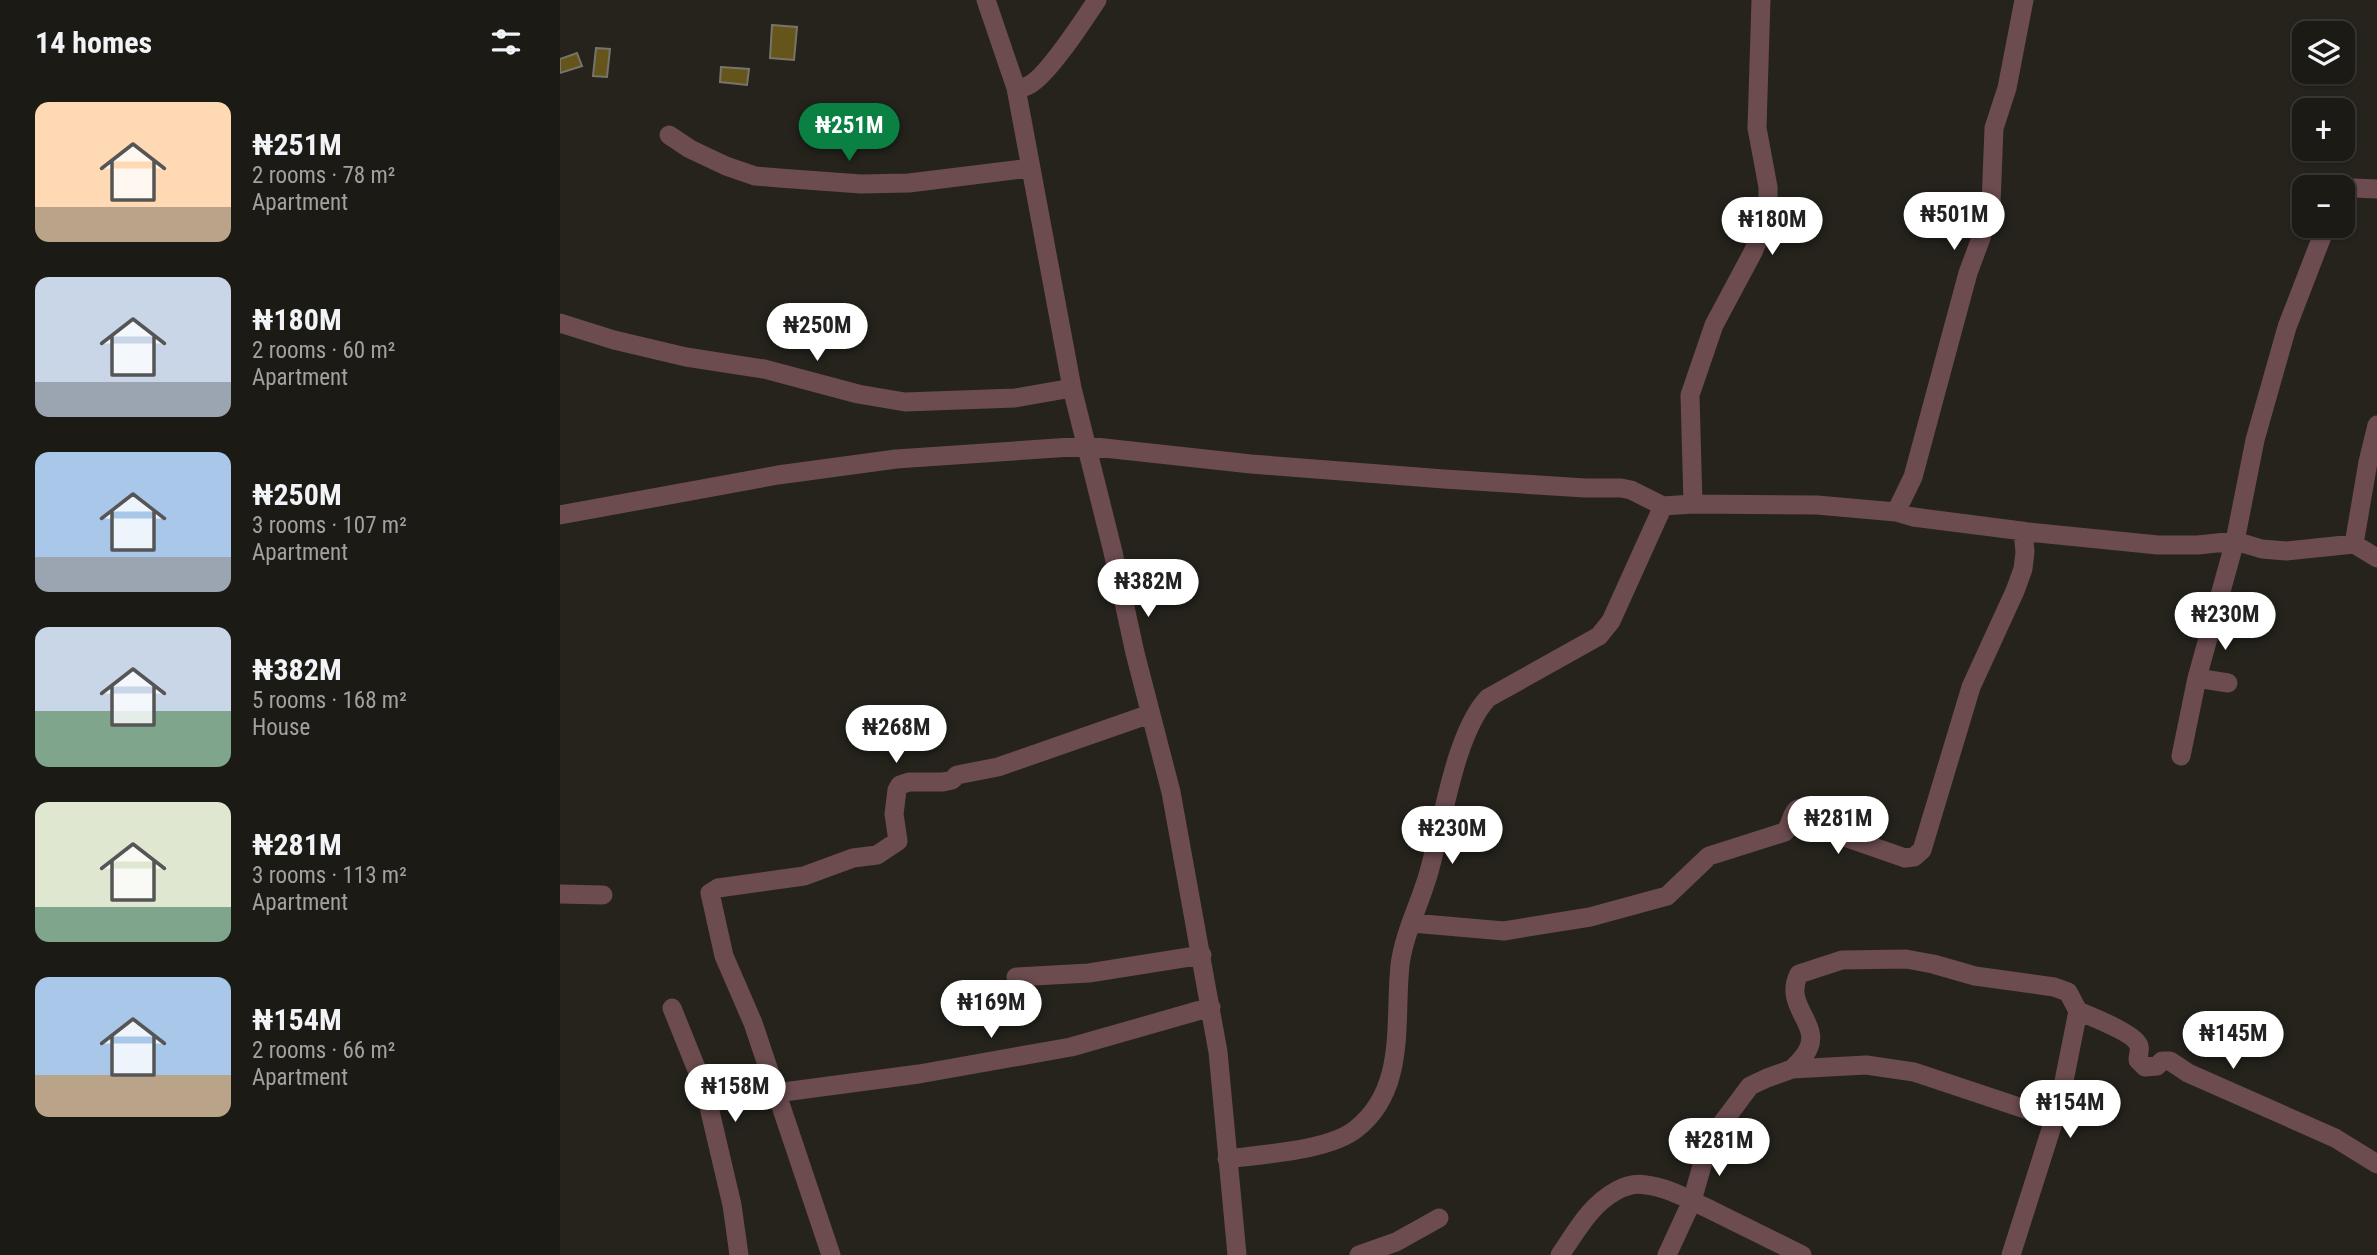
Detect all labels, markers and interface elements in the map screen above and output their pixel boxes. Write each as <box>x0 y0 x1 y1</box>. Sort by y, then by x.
map controls <box>2292 21 2355 238</box>
button: layers <box>2292 21 2355 84</box>
icon: filters <box>487 23 525 61</box>
text: 14 homes <box>35 25 152 60</box>
button: + <box>2292 98 2355 161</box>
pin: ₦251M <box>800 104 898 163</box>
text: ₦251M <box>815 112 883 139</box>
text: ₦251M <box>252 127 342 162</box>
icon: home <box>91 130 175 214</box>
text: 2 rooms · 78 m² <box>252 162 395 189</box>
button: − <box>2292 175 2355 238</box>
text: Apartment <box>252 189 348 216</box>
pin: ₦501M <box>1905 192 2003 252</box>
pin: ₦180M <box>1723 198 1821 257</box>
text: ₦501M <box>1920 201 1988 228</box>
text: ₦180M <box>1738 206 1806 233</box>
text: ₦180M <box>252 302 342 337</box>
pin: ₦250M <box>768 304 866 363</box>
icon: home <box>91 305 175 389</box>
text: ₦250M <box>783 312 851 339</box>
text: 2 rooms · 60 m² <box>252 337 395 364</box>
text: Apartment <box>252 364 348 391</box>
text: ₦250M <box>252 477 342 512</box>
icon: home <box>91 480 175 564</box>
text: 3 rooms · 107 m² <box>252 512 407 539</box>
text: Apartment <box>252 539 348 566</box>
pin: ₦382M <box>1099 560 1197 619</box>
text: ₦382M <box>1114 568 1182 595</box>
pin: ₦230M <box>2176 592 2274 652</box>
text: ₦230M <box>2191 601 2259 628</box>
text: ₦382M <box>252 652 342 687</box>
icon: home <box>91 655 175 739</box>
text: 5 rooms · 168 m² <box>252 687 407 714</box>
pin: ₦268M <box>847 706 945 765</box>
text: House <box>252 714 310 741</box>
text: ₦268M <box>862 714 930 741</box>
pin: ₦281M <box>1789 796 1887 856</box>
text: ₦281M <box>1804 805 1872 832</box>
pin: ₦230M <box>1403 806 1501 866</box>
text: ₦230M <box>1418 815 1486 842</box>
text: ₦281M <box>252 827 342 862</box>
icon: home <box>91 830 175 914</box>
text: 3 rooms · 113 m² <box>252 862 407 889</box>
text: Apartment <box>252 889 348 916</box>
pin: ₦169M <box>942 981 1040 1040</box>
text: ₦169M <box>957 989 1025 1016</box>
text: ₦154M <box>252 1002 342 1037</box>
icon: home <box>91 1005 175 1089</box>
pin: ₦145M <box>2184 1012 2282 1071</box>
text: ₦145M <box>2199 1020 2267 1047</box>
text: 2 rooms · 66 m² <box>252 1037 395 1064</box>
text: Apartment <box>252 1064 348 1091</box>
pin: ₦158M <box>686 1064 784 1124</box>
text: ₦158M <box>701 1073 769 1100</box>
pin: ₦154M <box>2021 1080 2119 1140</box>
text: ₦154M <box>2036 1089 2104 1116</box>
pin: ₦281M <box>1670 1118 1768 1178</box>
text: ₦281M <box>1685 1127 1753 1154</box>

